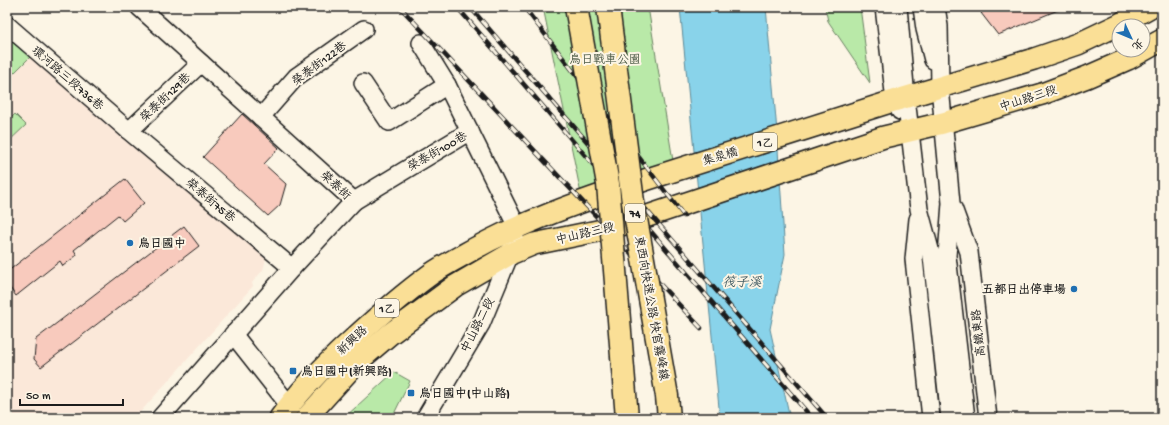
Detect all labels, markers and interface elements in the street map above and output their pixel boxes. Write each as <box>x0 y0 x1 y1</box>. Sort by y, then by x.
north arrow <box>1111 18 1151 58</box>
text: 北 <box>1129 35 1145 52</box>
street label: 榮泰街122巷 <box>290 39 350 90</box>
street label: 環河路三段736巷 <box>28 44 106 114</box>
park label: 烏日戰車公園 <box>569 53 641 68</box>
street label: 榮泰街129巷 <box>138 70 195 126</box>
street label: 中山路三段 <box>998 83 1059 116</box>
street label: 榮泰街100巷 <box>405 129 470 175</box>
road number: 1乙 <box>753 133 777 151</box>
street label: 集泉橋 <box>701 145 740 170</box>
street label: 榮泰街 <box>317 168 353 204</box>
street label: 榮泰街75巷 <box>182 176 238 226</box>
road number: 74 <box>625 204 645 222</box>
street label: 中山路三段 <box>554 220 616 249</box>
street label: 東西向快速公路 快官霧峰線 <box>630 234 672 382</box>
place label: 烏日國中 <box>138 237 186 252</box>
marker: 烏日國中 <box>125 238 135 248</box>
water label: 筏子溪 <box>722 275 762 291</box>
place label: 五都日出停車場 <box>982 283 1066 298</box>
marker: 五都日出停車場 <box>1069 284 1079 294</box>
street label: 中山路二段 <box>458 296 499 356</box>
road number: 1乙 <box>375 299 399 317</box>
street label: 高鐵東路 <box>970 308 989 358</box>
street label: 新興路 <box>335 323 371 359</box>
place label: 烏日國中(新興路) <box>301 365 392 380</box>
marker: 烏日國中(新興路) <box>288 366 298 376</box>
scale bar <box>20 381 123 407</box>
place label: 烏日國中(中山路) <box>419 387 510 402</box>
marker: 烏日國中(中山路) <box>406 388 416 398</box>
text: 50 m <box>26 390 51 404</box>

